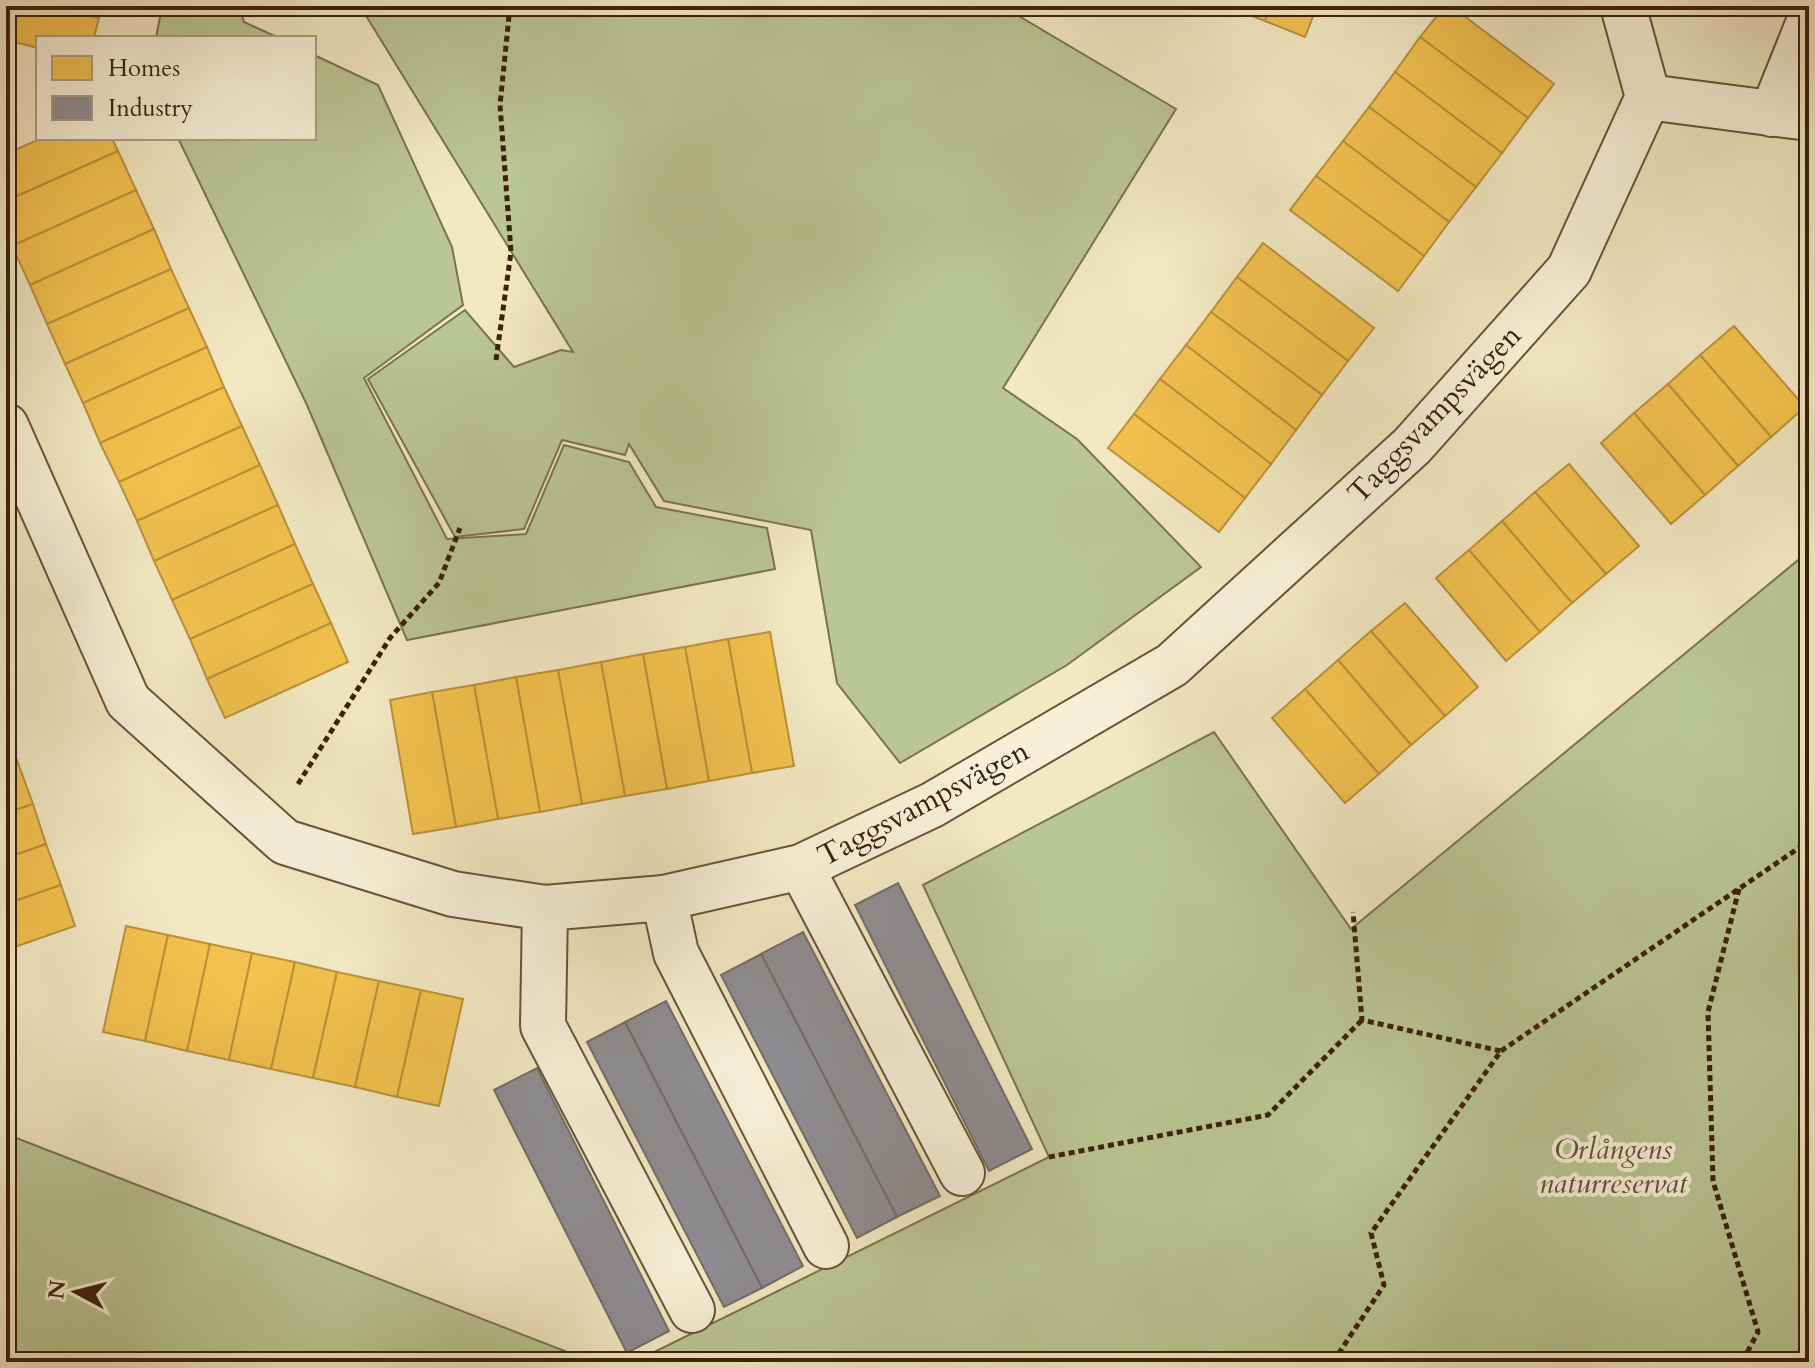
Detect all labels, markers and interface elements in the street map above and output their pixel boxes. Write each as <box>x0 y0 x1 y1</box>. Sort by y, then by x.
legend <box>36 36 316 140</box>
text: Homes <box>108 52 180 85</box>
text: Industry <box>108 92 193 125</box>
street label: Taggsvampsvägen <box>1338 316 1530 513</box>
street label: Taggsvampsvägen <box>810 730 1036 876</box>
park label: Orlångens naturreservat <box>1539 1129 1689 1204</box>
north arrow <box>36 1252 116 1332</box>
text: N <box>41 1278 73 1301</box>

